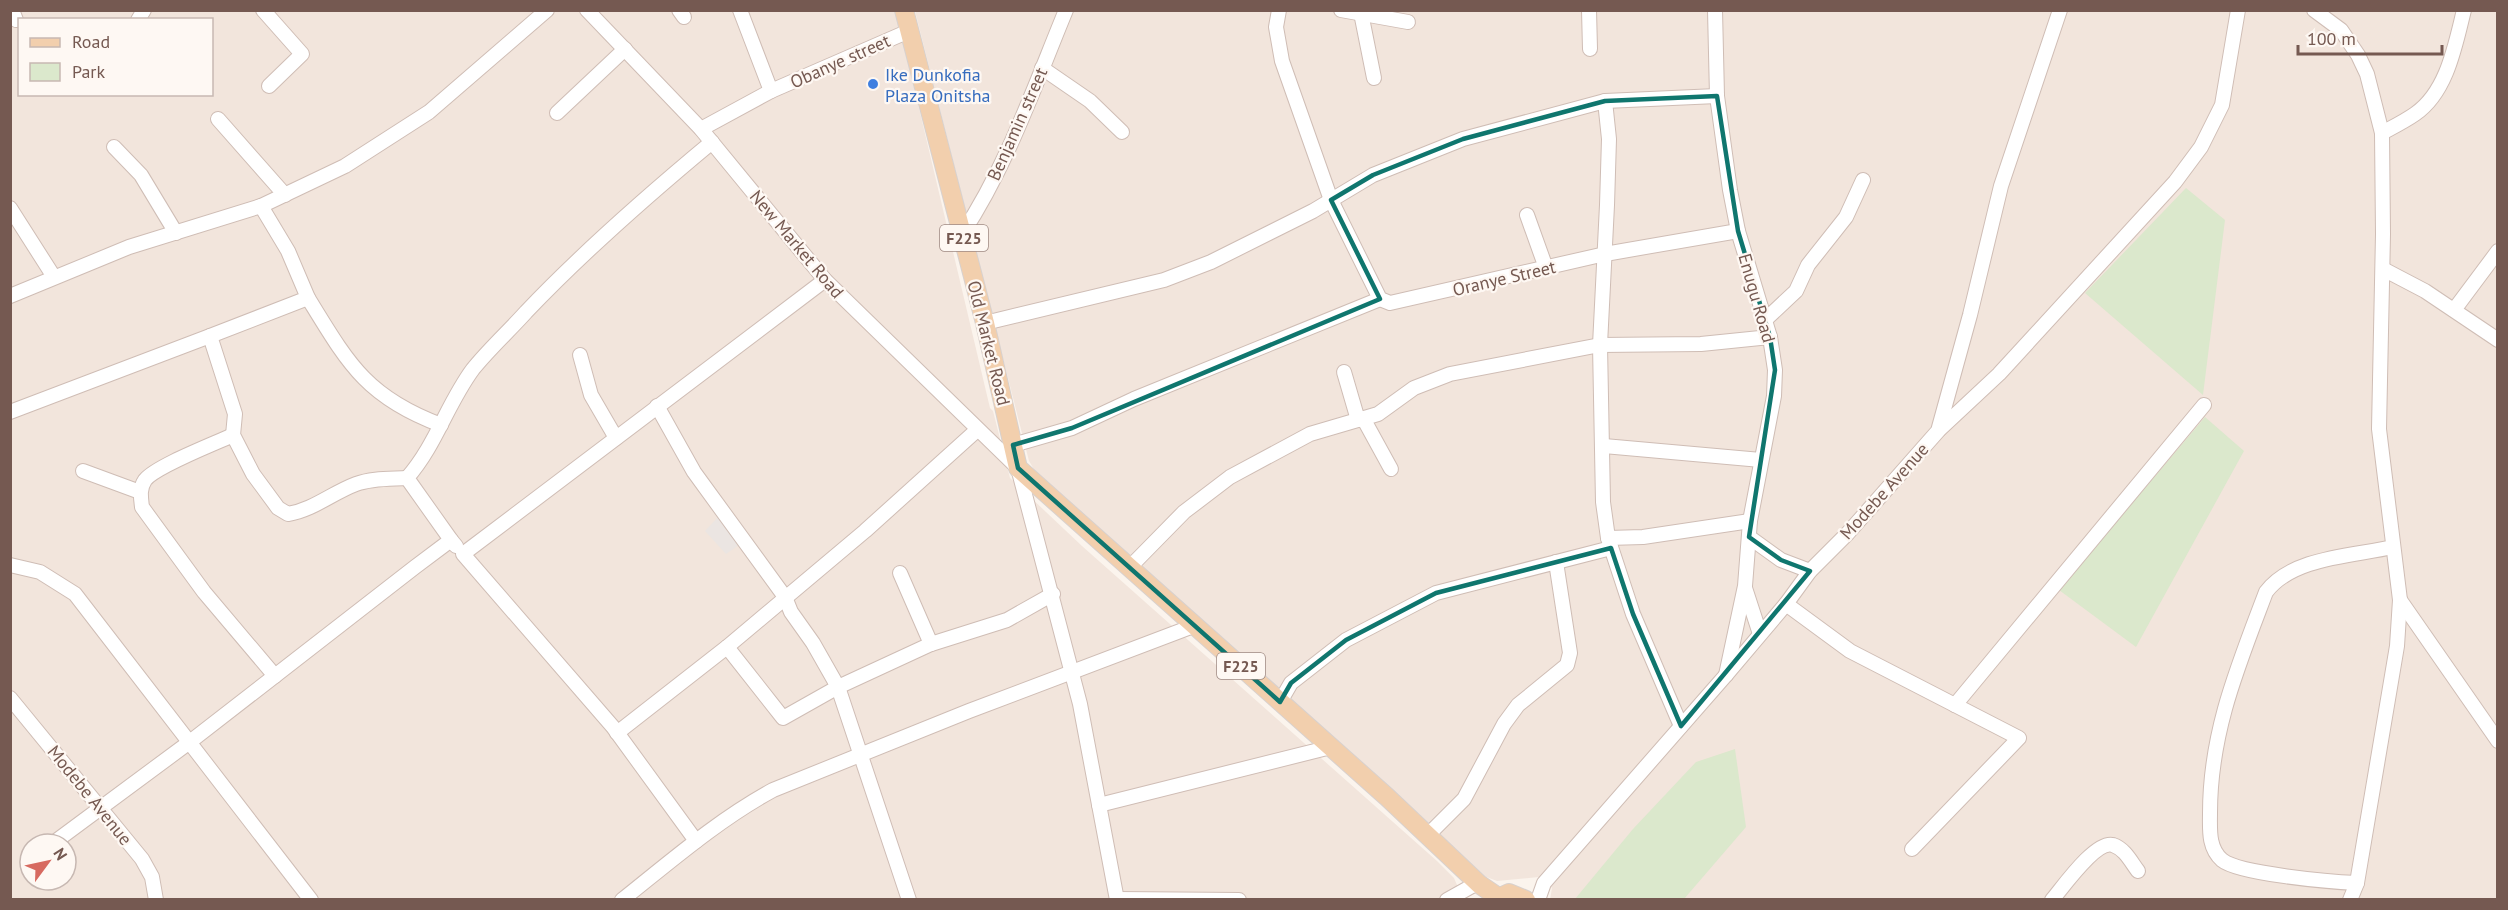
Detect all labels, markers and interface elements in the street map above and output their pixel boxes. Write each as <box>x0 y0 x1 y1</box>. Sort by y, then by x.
legend <box>18 18 213 96</box>
scale bar <box>2298 18 2442 56</box>
text: 100 m <box>2307 27 2356 50</box>
street label: Obanye street <box>786 29 894 93</box>
text: Road <box>72 30 110 53</box>
text: Park <box>72 60 105 83</box>
place label: Ike Dunkofia Plaza Onitsha <box>885 63 990 107</box>
street label: Benjamin street <box>982 64 1052 184</box>
marker: Ike Dunkofia Plaza Onitsha <box>866 77 880 91</box>
street label: New Market Road <box>745 185 849 303</box>
road number: F225 <box>940 225 988 251</box>
street label: Enugu Road <box>1733 251 1781 345</box>
street label: Oranye Street <box>1450 255 1558 301</box>
street label: Old Market Road <box>962 278 1016 408</box>
street label: Modebe Avenue <box>1835 438 1933 544</box>
road number: F225 <box>1217 653 1265 679</box>
street label: Modebe Avenue <box>43 740 137 850</box>
north arrow <box>18 832 78 892</box>
text: N <box>49 844 72 864</box>

